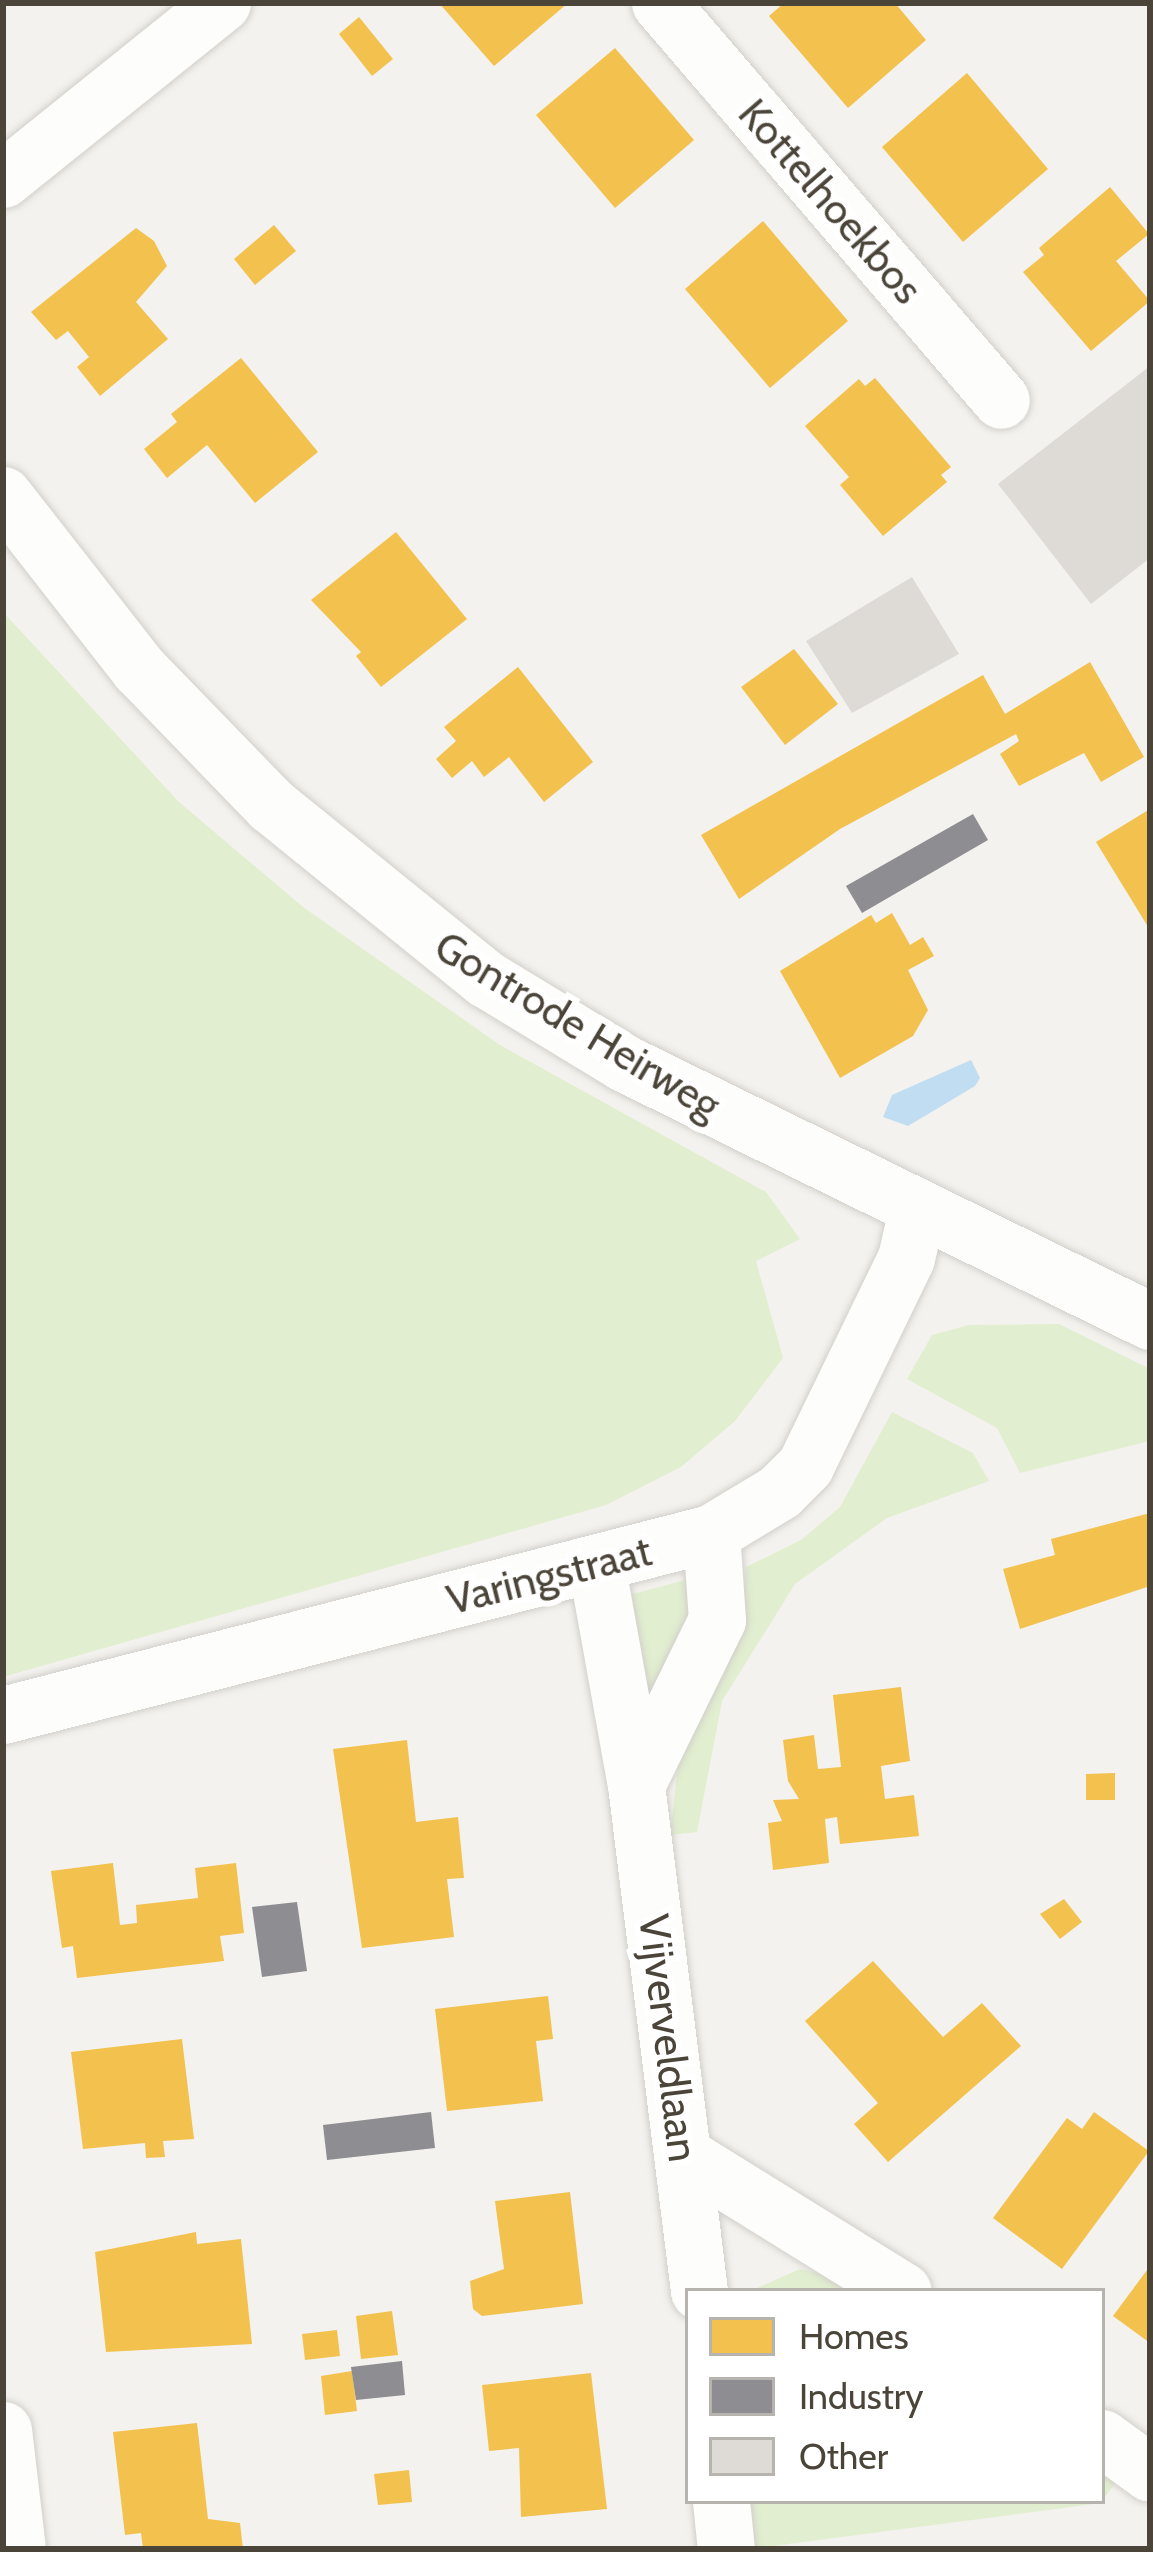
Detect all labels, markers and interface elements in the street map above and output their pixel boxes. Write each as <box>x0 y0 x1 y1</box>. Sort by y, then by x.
street label: Kottelhoekbos <box>728 88 934 314</box>
street label: Gontrode Heirweg <box>426 920 730 1130</box>
street label: Varingstraat <box>441 1525 657 1625</box>
street label: Vijverveldlaan <box>629 1911 709 2165</box>
legend <box>685 2288 1105 2504</box>
text: Homes <box>799 2314 909 2358</box>
text: Industry <box>799 2374 923 2418</box>
text: Other <box>799 2434 888 2478</box>

